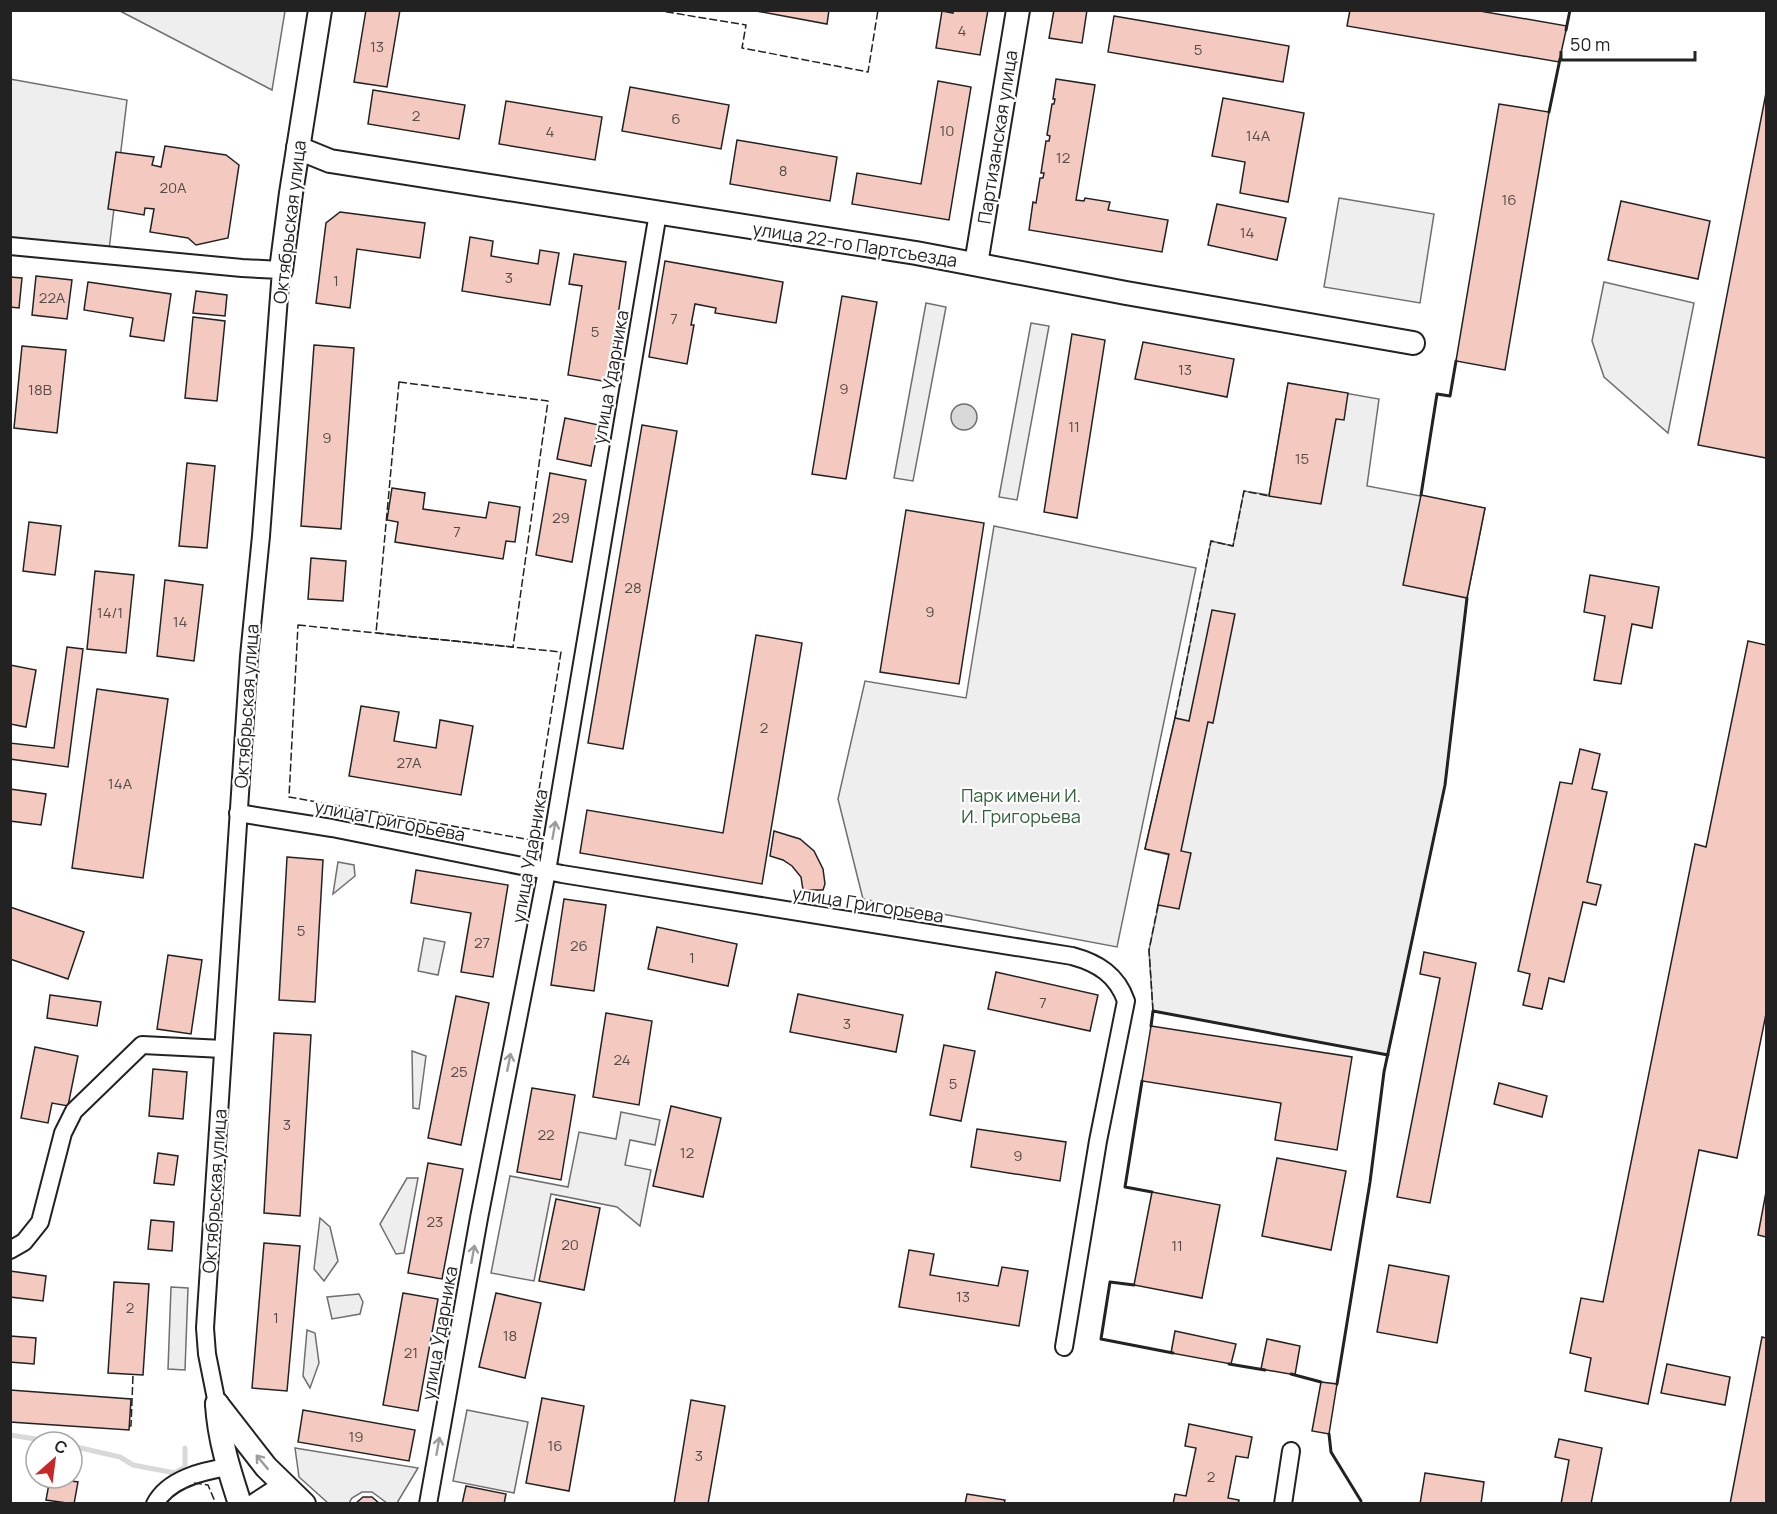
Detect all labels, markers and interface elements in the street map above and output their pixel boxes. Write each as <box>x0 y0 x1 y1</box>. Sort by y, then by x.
house number: 4 <box>958 20 967 41</box>
scale bar <box>1561 24 1694 62</box>
text: 50 m <box>1570 32 1610 56</box>
house number: 13 <box>370 36 384 57</box>
house number: 5 <box>1194 39 1202 60</box>
street label: Партизанская улица <box>971 48 1023 226</box>
house number: 2 <box>412 105 420 126</box>
house number: 6 <box>671 108 681 129</box>
house number: 10 <box>940 120 955 141</box>
house number: 4 <box>546 121 555 142</box>
house number: 14А <box>1246 125 1271 146</box>
street label: Октябрьская улица <box>267 139 311 305</box>
house number: 12 <box>1056 147 1070 168</box>
house number: 8 <box>779 160 787 181</box>
house number: 20А <box>159 177 187 198</box>
house number: 16 <box>1501 189 1517 210</box>
street label: улица 22-го Партсъезда <box>751 216 959 272</box>
house number: 14 <box>1240 222 1254 243</box>
house number: 3 <box>505 267 513 288</box>
house number: 1 <box>333 270 339 291</box>
house number: 22А <box>39 287 66 308</box>
street label: улица Ударника <box>586 308 634 446</box>
house number: 7 <box>670 308 678 329</box>
house number: 5 <box>591 321 599 342</box>
house number: 13 <box>1178 359 1192 380</box>
house number: 9 <box>839 378 849 399</box>
house number: 18В <box>28 379 52 400</box>
house number: 11 <box>1068 416 1080 437</box>
house number: 9 <box>322 427 332 448</box>
house number: 15 <box>1295 448 1309 469</box>
house number: 29 <box>552 507 570 528</box>
house number: 7 <box>453 521 461 542</box>
house number: 28 <box>624 577 642 598</box>
house number: 9 <box>925 601 935 622</box>
house number: 14/1 <box>97 602 123 623</box>
house number: 14 <box>173 611 187 632</box>
street label: Октябрьская улица <box>228 623 264 789</box>
house number: 2 <box>760 717 768 738</box>
house number: 27А <box>397 752 422 773</box>
house number: 14А <box>108 773 133 794</box>
park label: Парк имени И. И. Григорьева <box>961 783 1081 828</box>
street label: улица Ударника <box>505 787 553 925</box>
street label: улица Григорьева <box>312 794 468 846</box>
one-way arrow <box>548 820 559 840</box>
street label: улица Григорьева <box>790 880 946 928</box>
house number: 5 <box>297 920 305 941</box>
house number: 27 <box>474 932 490 953</box>
house number: 26 <box>570 935 588 956</box>
house number: 1 <box>689 947 695 968</box>
house number: 7 <box>1039 992 1047 1013</box>
house number: 3 <box>843 1013 851 1034</box>
house number: 24 <box>613 1049 631 1070</box>
one-way arrow <box>504 1053 515 1073</box>
house number: 25 <box>450 1061 468 1082</box>
house number: 5 <box>949 1073 957 1094</box>
street label: Октябрьская улица <box>196 1108 232 1274</box>
house number: 3 <box>283 1114 291 1135</box>
house number: 22 <box>537 1124 555 1145</box>
house number: 12 <box>680 1142 694 1163</box>
house number: 9 <box>1013 1145 1023 1166</box>
house number: 23 <box>427 1211 443 1232</box>
house number: 20 <box>561 1234 579 1255</box>
house number: 11 <box>1171 1235 1183 1256</box>
one-way arrow <box>468 1245 479 1264</box>
street label: улица Ударника <box>415 1264 463 1402</box>
house number: 13 <box>956 1286 970 1307</box>
house number: 2 <box>126 1297 134 1318</box>
house number: 1 <box>273 1307 279 1328</box>
house number: 18 <box>503 1325 517 1346</box>
house number: 21 <box>404 1342 418 1363</box>
house number: 19 <box>348 1426 364 1447</box>
north arrow <box>24 1430 84 1490</box>
text: С <box>51 1434 72 1459</box>
house number: 16 <box>547 1435 563 1456</box>
one-way arrow <box>433 1437 444 1456</box>
house number: 3 <box>695 1445 703 1466</box>
one-way arrow <box>256 1454 269 1470</box>
house number: 2 <box>1207 1466 1215 1487</box>

